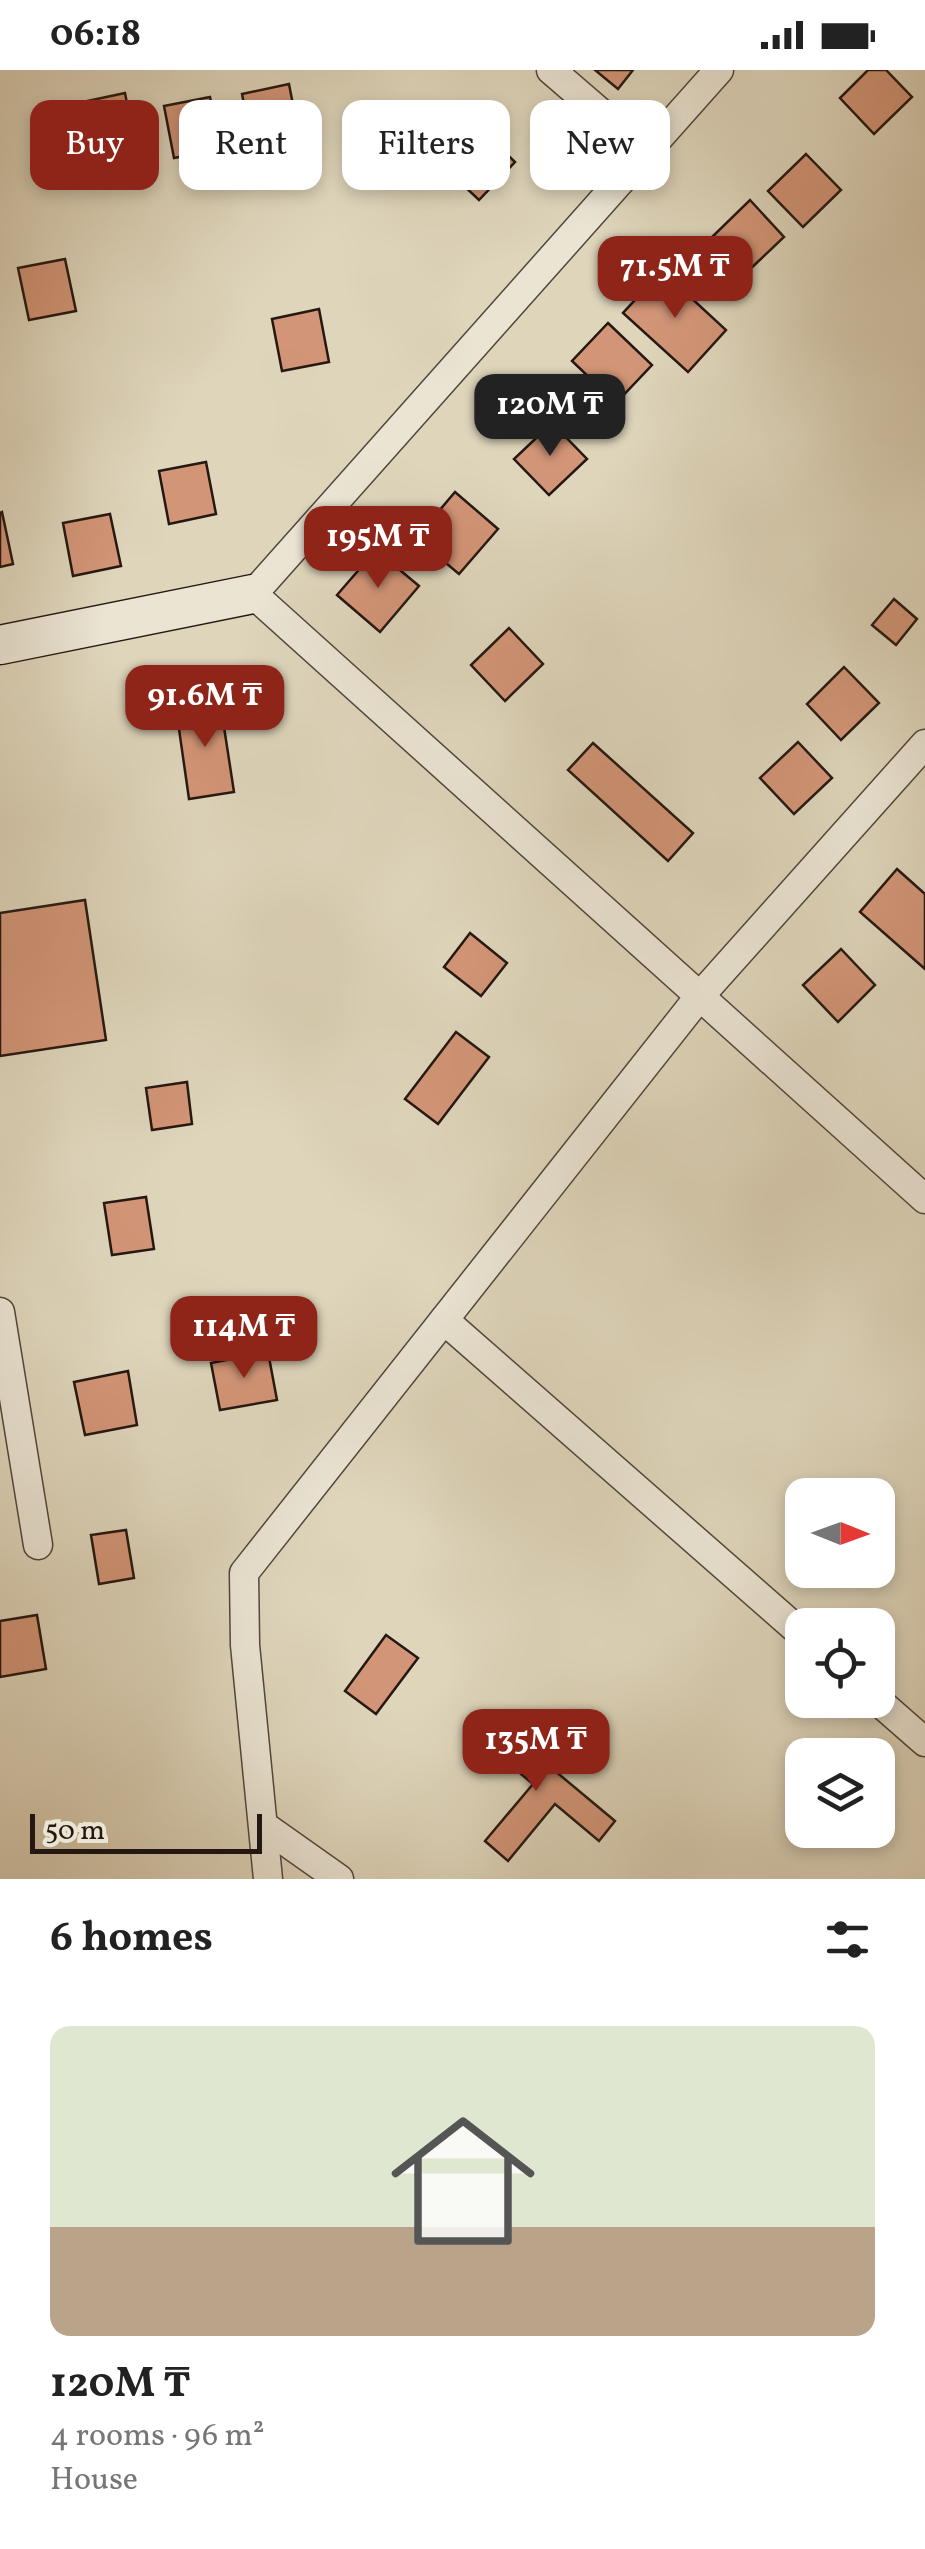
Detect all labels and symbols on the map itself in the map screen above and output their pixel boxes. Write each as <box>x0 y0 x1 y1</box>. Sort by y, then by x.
pin: 71.5M ₸ <box>583 236 767 321</box>
pin: 120M ₸ <box>469 374 631 459</box>
pin: 195M ₸ <box>297 506 459 591</box>
pin: 91.6M ₸ <box>113 665 297 750</box>
pin: 114M ₸ <box>163 1296 325 1381</box>
north arrow <box>785 1478 895 1588</box>
pin: 135M ₸ <box>455 1709 617 1794</box>
scale bar <box>30 1809 262 1854</box>

